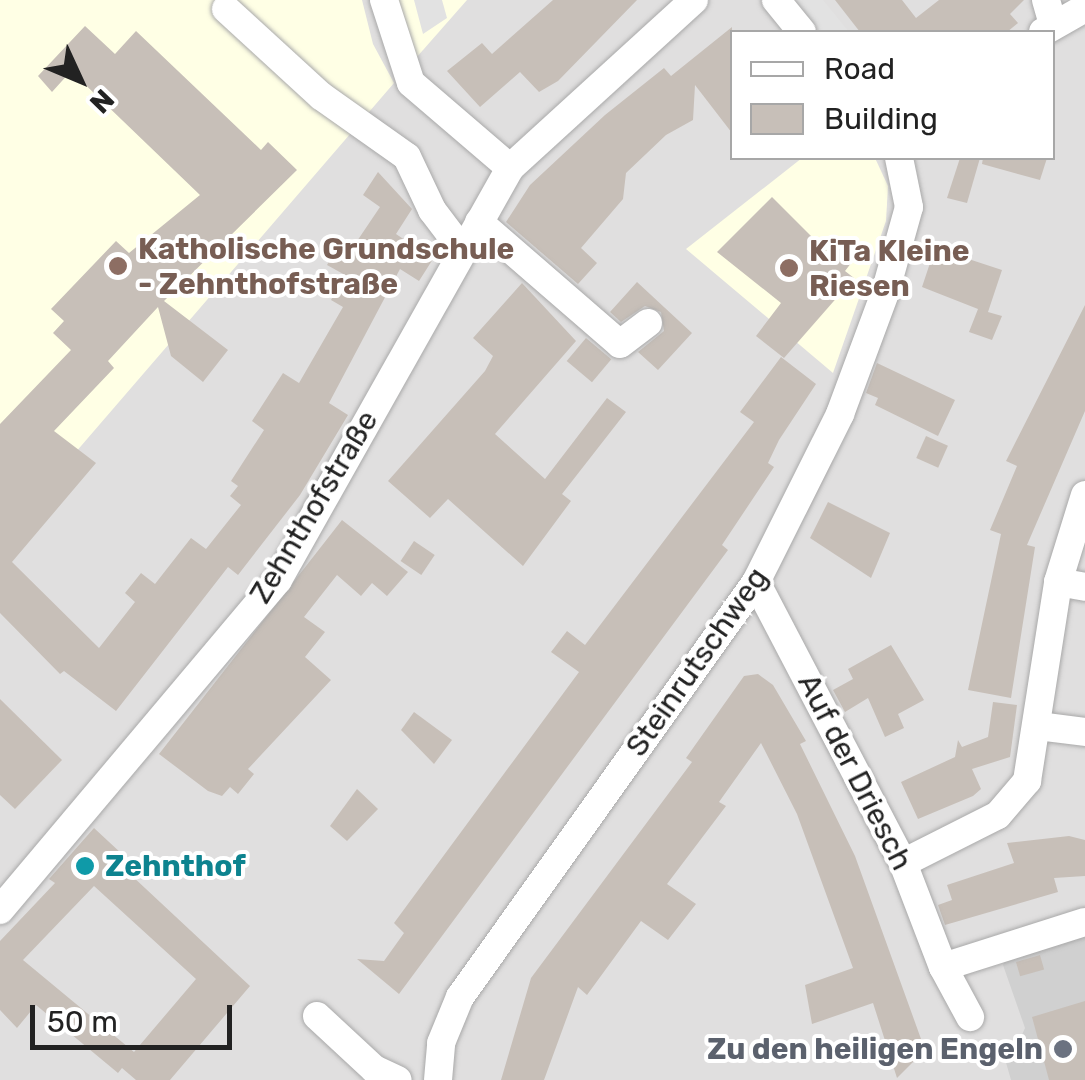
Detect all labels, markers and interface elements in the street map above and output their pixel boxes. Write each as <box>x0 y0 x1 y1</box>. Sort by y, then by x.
north arrow <box>30 30 130 130</box>
legend <box>730 30 1055 160</box>
text: Road <box>824 51 895 87</box>
text: N <box>83 82 121 120</box>
text: Building <box>824 101 938 137</box>
place label: Katholische Grundschule - Zehnthofstraße <box>138 231 514 302</box>
place label: KiTa Kleine Riesen <box>809 233 970 304</box>
marker: Katholische Grundschule - Zehnthofstraße <box>107 255 129 277</box>
marker: KiTa Kleine Riesen <box>778 257 800 279</box>
street label: Zehnthofstraße <box>242 404 386 610</box>
street label: Steinrutschweg <box>619 561 775 763</box>
street label: Auf der Driesch <box>790 667 920 877</box>
place label: Zehnthof <box>105 848 246 884</box>
marker: Zehnthof <box>74 855 96 877</box>
scale bar <box>35 985 238 1047</box>
text: 50 m <box>47 1004 118 1040</box>
place label: Zu den heiligen Engeln <box>707 1031 1043 1067</box>
marker: Zu den heiligen Engeln <box>1052 1038 1074 1060</box>

